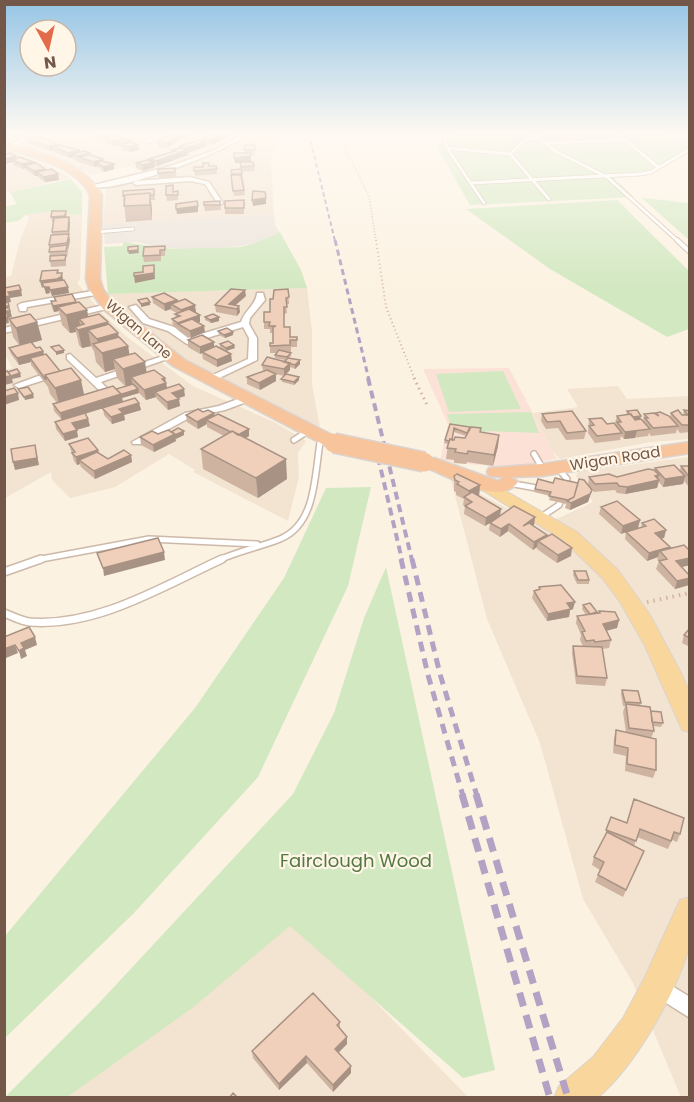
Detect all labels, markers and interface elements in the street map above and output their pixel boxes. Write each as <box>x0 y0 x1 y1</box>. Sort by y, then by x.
north arrow <box>18 18 78 78</box>
text: N <box>42 50 58 75</box>
street label: Wigan Lane <box>102 295 177 364</box>
street label: Wigan Road <box>568 440 662 476</box>
park label: Fairclough Wood <box>280 848 432 873</box>

